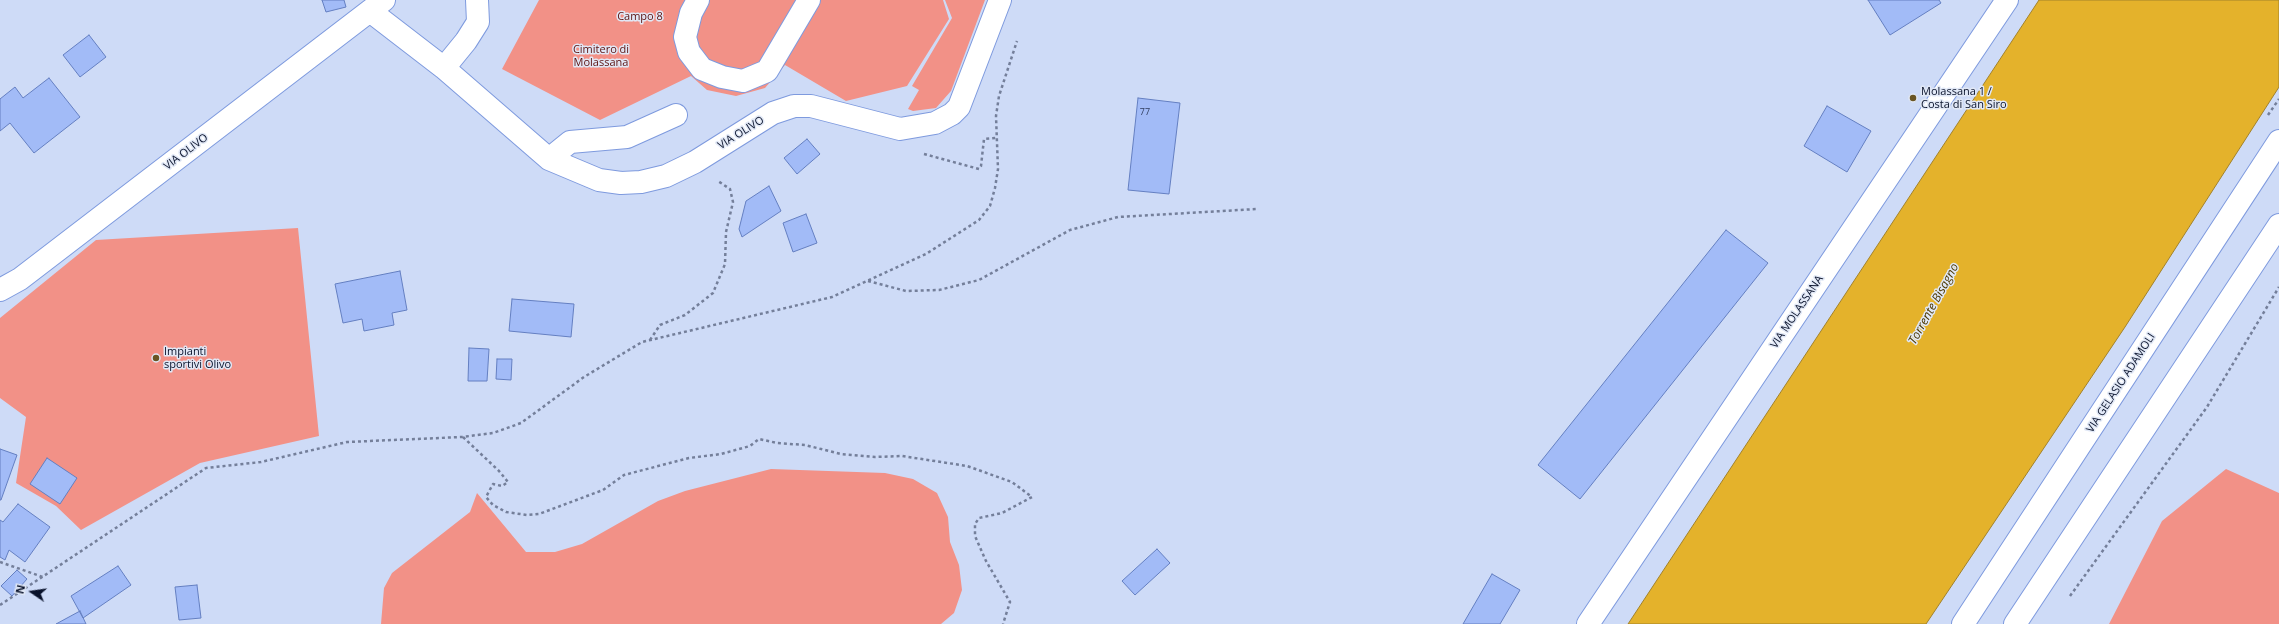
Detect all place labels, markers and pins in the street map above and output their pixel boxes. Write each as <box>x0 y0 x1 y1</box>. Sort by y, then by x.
place label: Molassana 1 / Costa di San Siro <box>1921 85 2007 111</box>
marker: Molassana 1 / Costa di San Siro <box>1908 93 1918 103</box>
place label: Impianti sportivi Olivo <box>164 345 231 371</box>
marker: Impianti sportivi Olivo <box>151 353 161 363</box>

